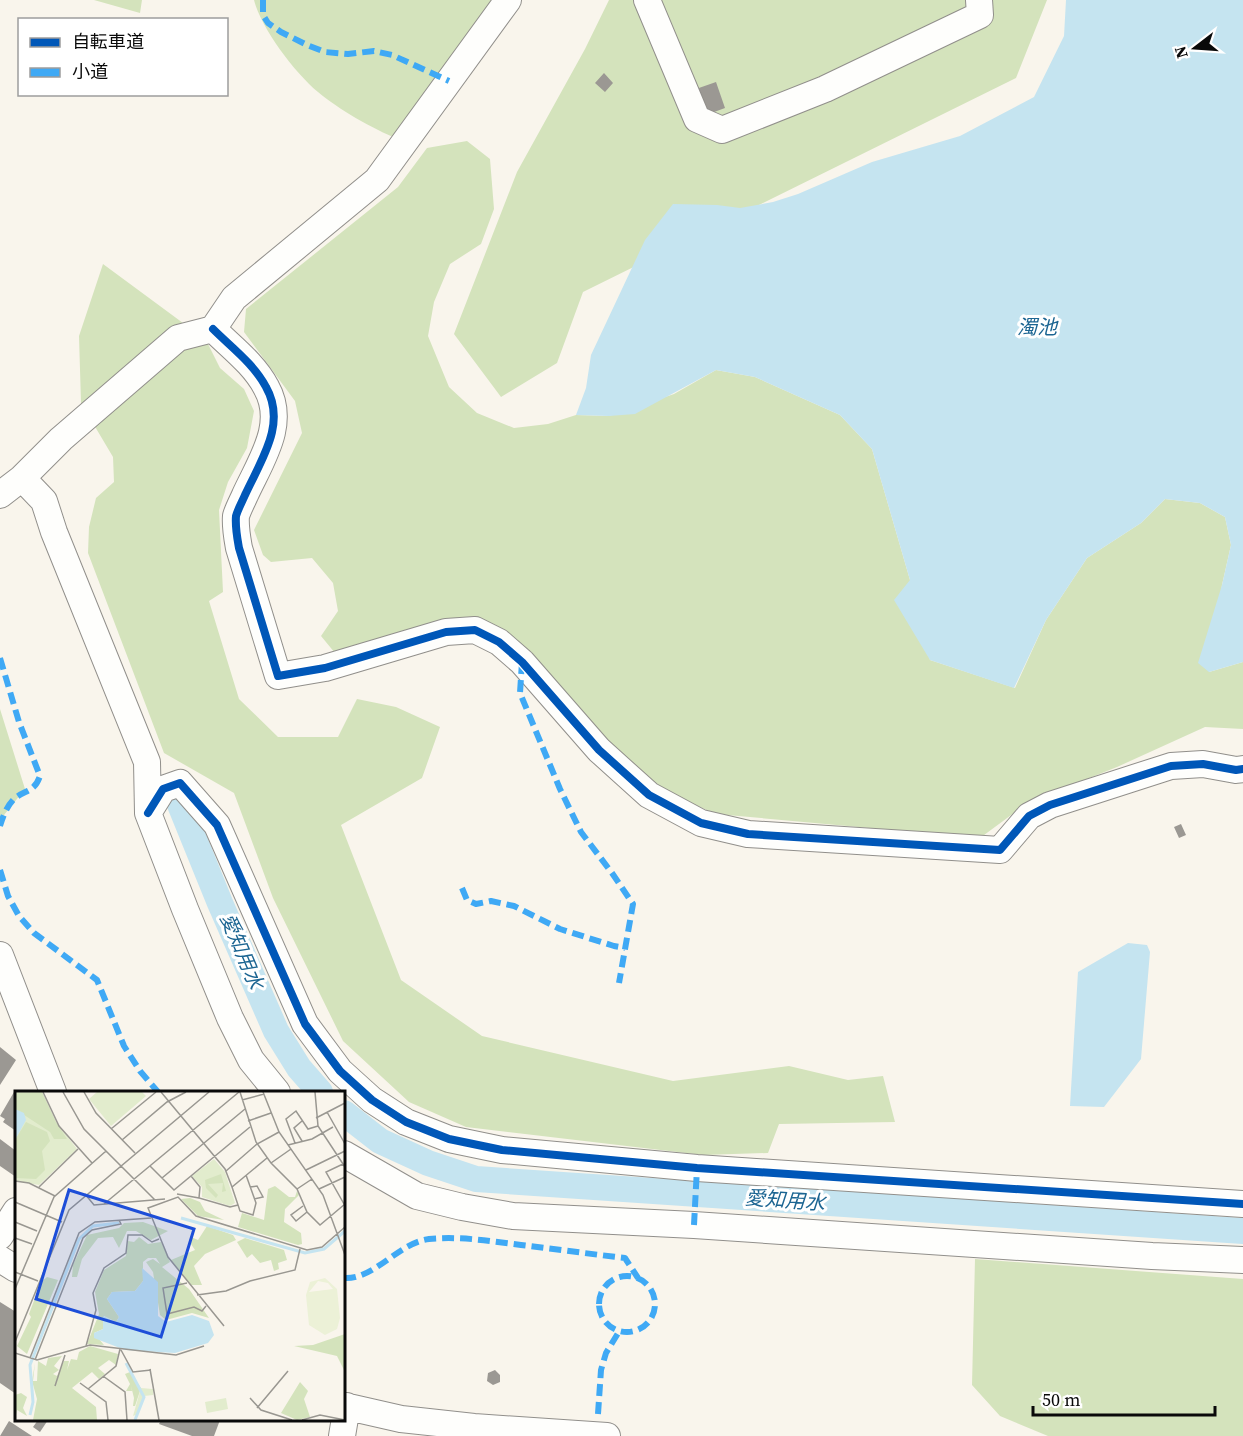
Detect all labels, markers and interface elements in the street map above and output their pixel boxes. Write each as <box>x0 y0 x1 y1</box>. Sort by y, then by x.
legend <box>18 18 228 96</box>
north arrow <box>1165 18 1225 78</box>
text: 自転車道 <box>72 29 144 54</box>
text: N <box>1168 43 1193 61</box>
text: 小道 <box>72 59 108 84</box>
water label: 濁池 <box>1017 313 1059 341</box>
water label: 愛知用水 <box>213 909 271 995</box>
inset map <box>15 1091 345 1421</box>
water label: 愛知用水 <box>744 1183 828 1217</box>
scale bar <box>1033 1379 1214 1417</box>
text: 50 m <box>1042 1387 1080 1412</box>

